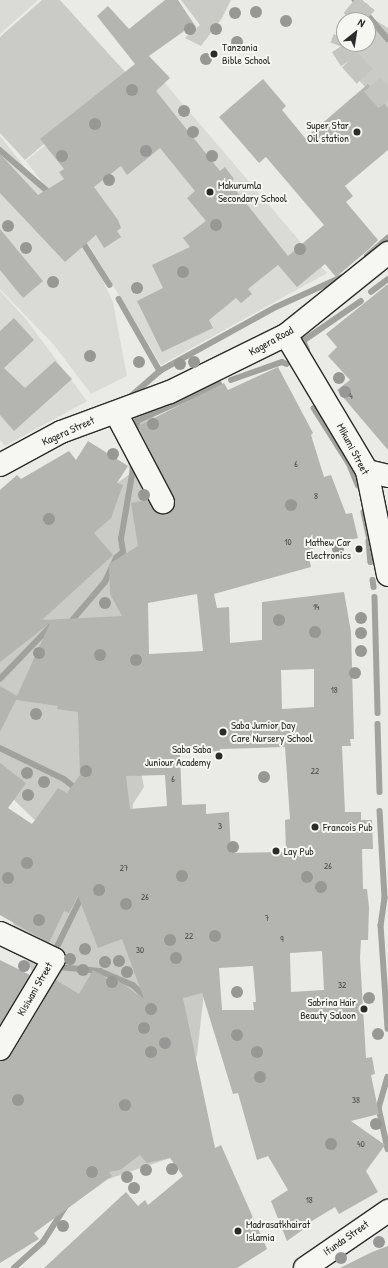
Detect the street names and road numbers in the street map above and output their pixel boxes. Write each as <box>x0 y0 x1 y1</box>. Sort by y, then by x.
street label: Kagera Road <box>247 323 295 359</box>
street label: Kagera Street <box>40 414 96 448</box>
street label: Mikumi Street <box>334 421 372 477</box>
street label: Kisiwani Street <box>14 960 56 1018</box>
street label: Ifunda Street <box>321 1217 371 1259</box>

